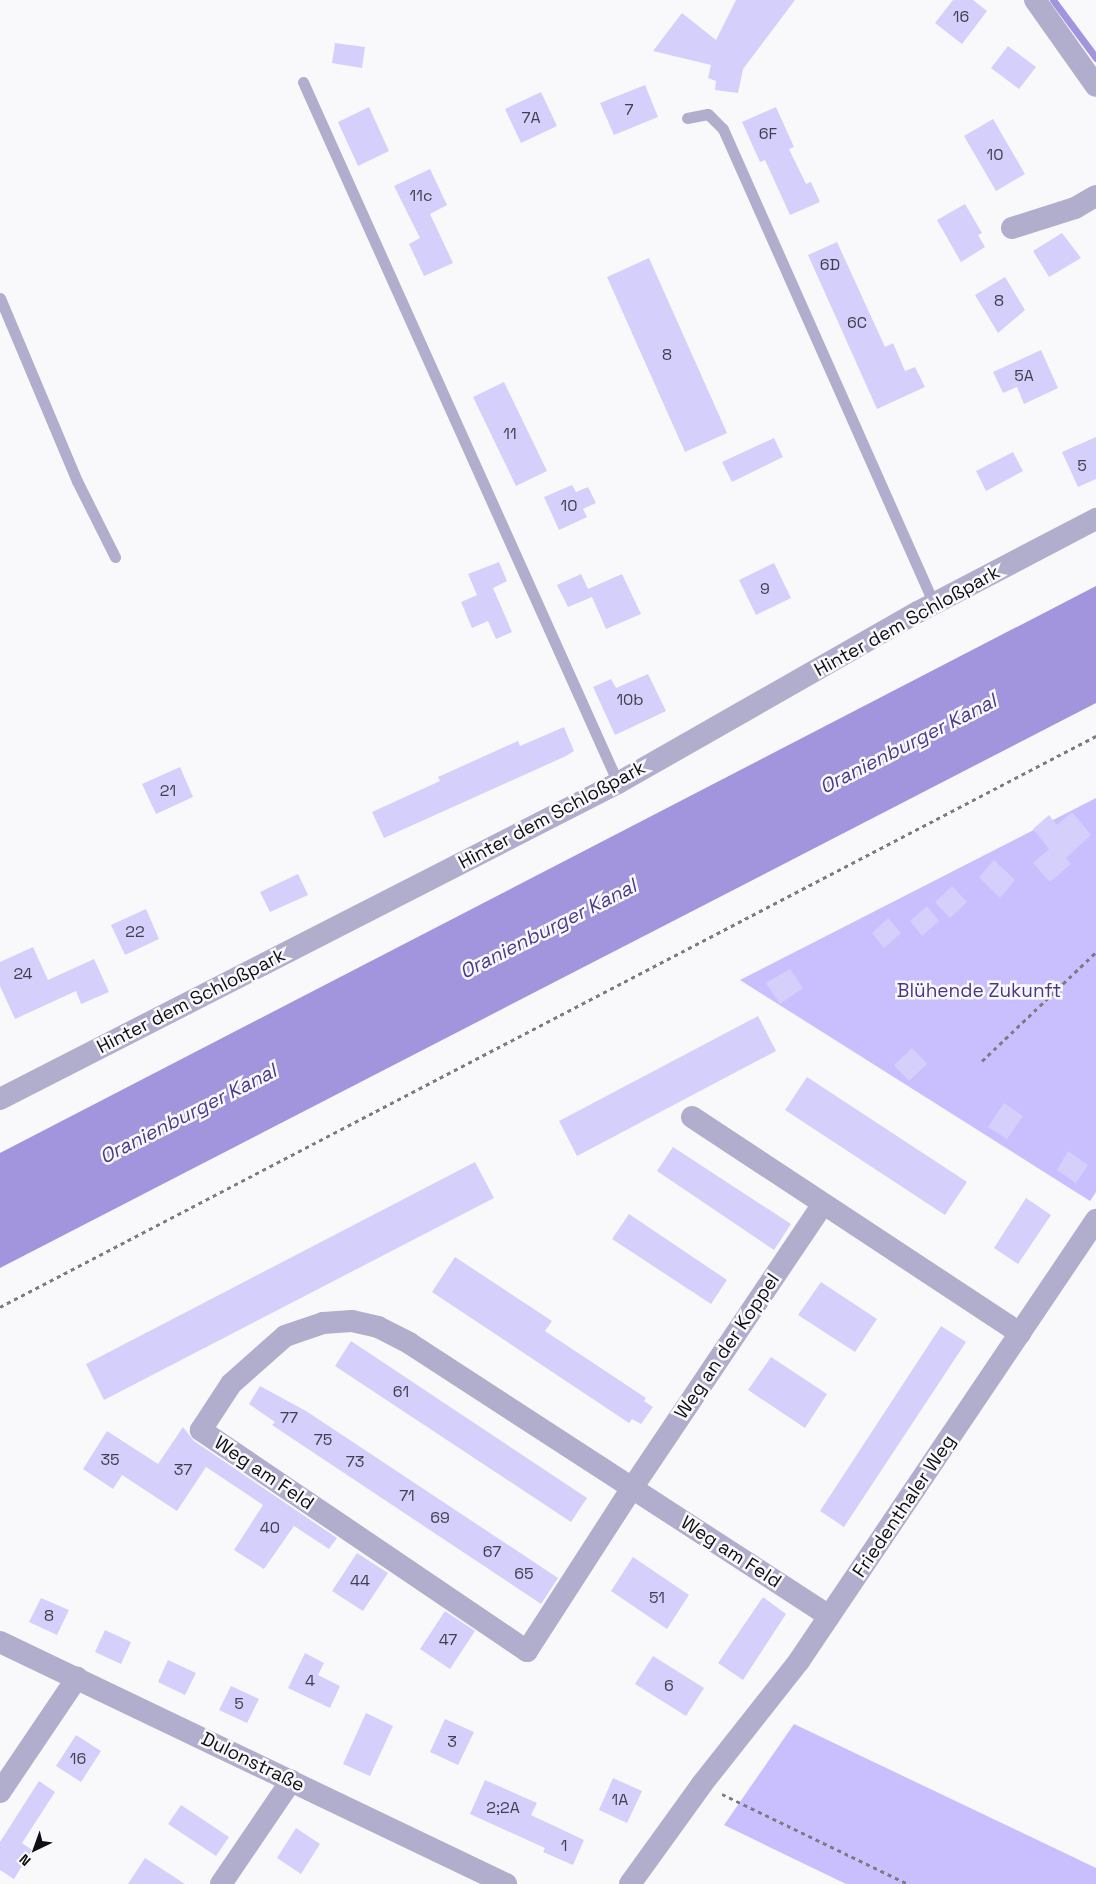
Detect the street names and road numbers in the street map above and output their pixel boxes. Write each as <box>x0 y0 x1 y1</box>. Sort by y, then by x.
street label: Hinter dem Schloßpark <box>810 561 1004 681</box>
street label: Hinter dem Schloßpark <box>455 756 649 874</box>
street label: Hinter dem Schloßpark <box>93 944 289 1058</box>
street label: Weg an der Koppel <box>670 1269 784 1423</box>
street label: Friedenthaler Weg <box>848 1430 960 1582</box>
street label: Weg am Feld <box>210 1431 318 1515</box>
street label: Weg am Feld <box>677 1511 785 1593</box>
street label: Dulonstraße <box>198 1727 308 1797</box>

